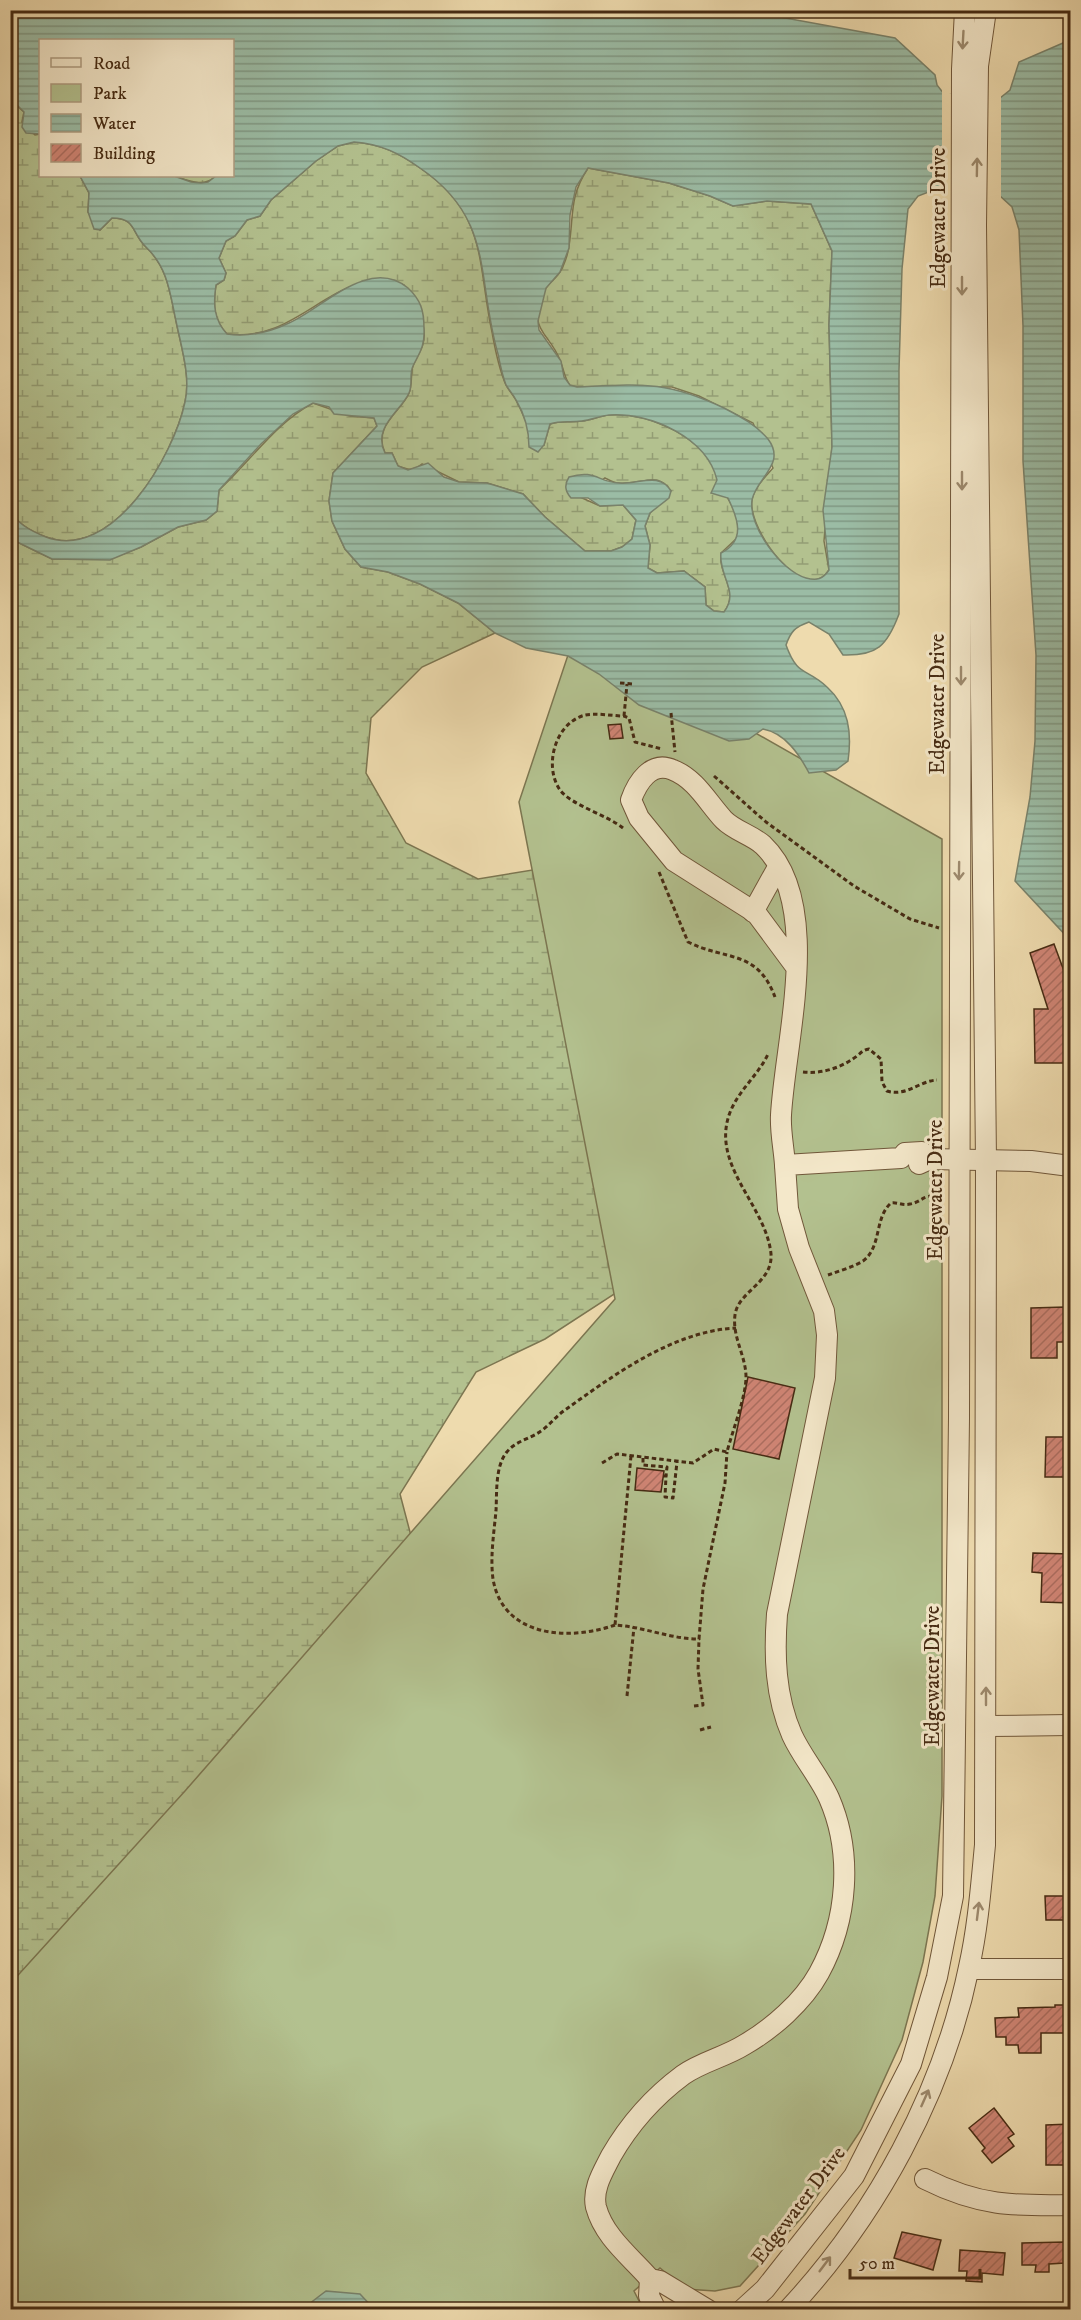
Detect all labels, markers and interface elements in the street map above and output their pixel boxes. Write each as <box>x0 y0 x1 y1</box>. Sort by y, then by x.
one-way arrow <box>958 29 969 49</box>
legend <box>39 39 234 177</box>
text: Road <box>93 53 130 75</box>
text: Park <box>93 83 127 105</box>
text: Water <box>92 113 136 135</box>
text: Building <box>93 143 155 165</box>
street label: Edgewater Drive <box>926 147 952 289</box>
one-way arrow <box>971 157 983 177</box>
one-way arrow <box>956 275 968 295</box>
one-way arrow <box>956 470 968 490</box>
street label: Edgewater Drive <box>925 633 951 775</box>
one-way arrow <box>955 665 967 685</box>
one-way arrow <box>954 860 965 880</box>
street label: Edgewater Drive <box>923 1119 949 1261</box>
street label: Edgewater Drive <box>920 1605 946 1747</box>
one-way arrow <box>981 1686 992 1706</box>
one-way arrow <box>973 1902 984 1922</box>
one-way arrow <box>920 2090 932 2108</box>
street label: Edgewater Drive <box>746 2141 852 2270</box>
scale bar <box>850 2242 980 2280</box>
text: 50 m <box>859 2253 895 2275</box>
one-way arrow <box>819 2257 831 2273</box>

